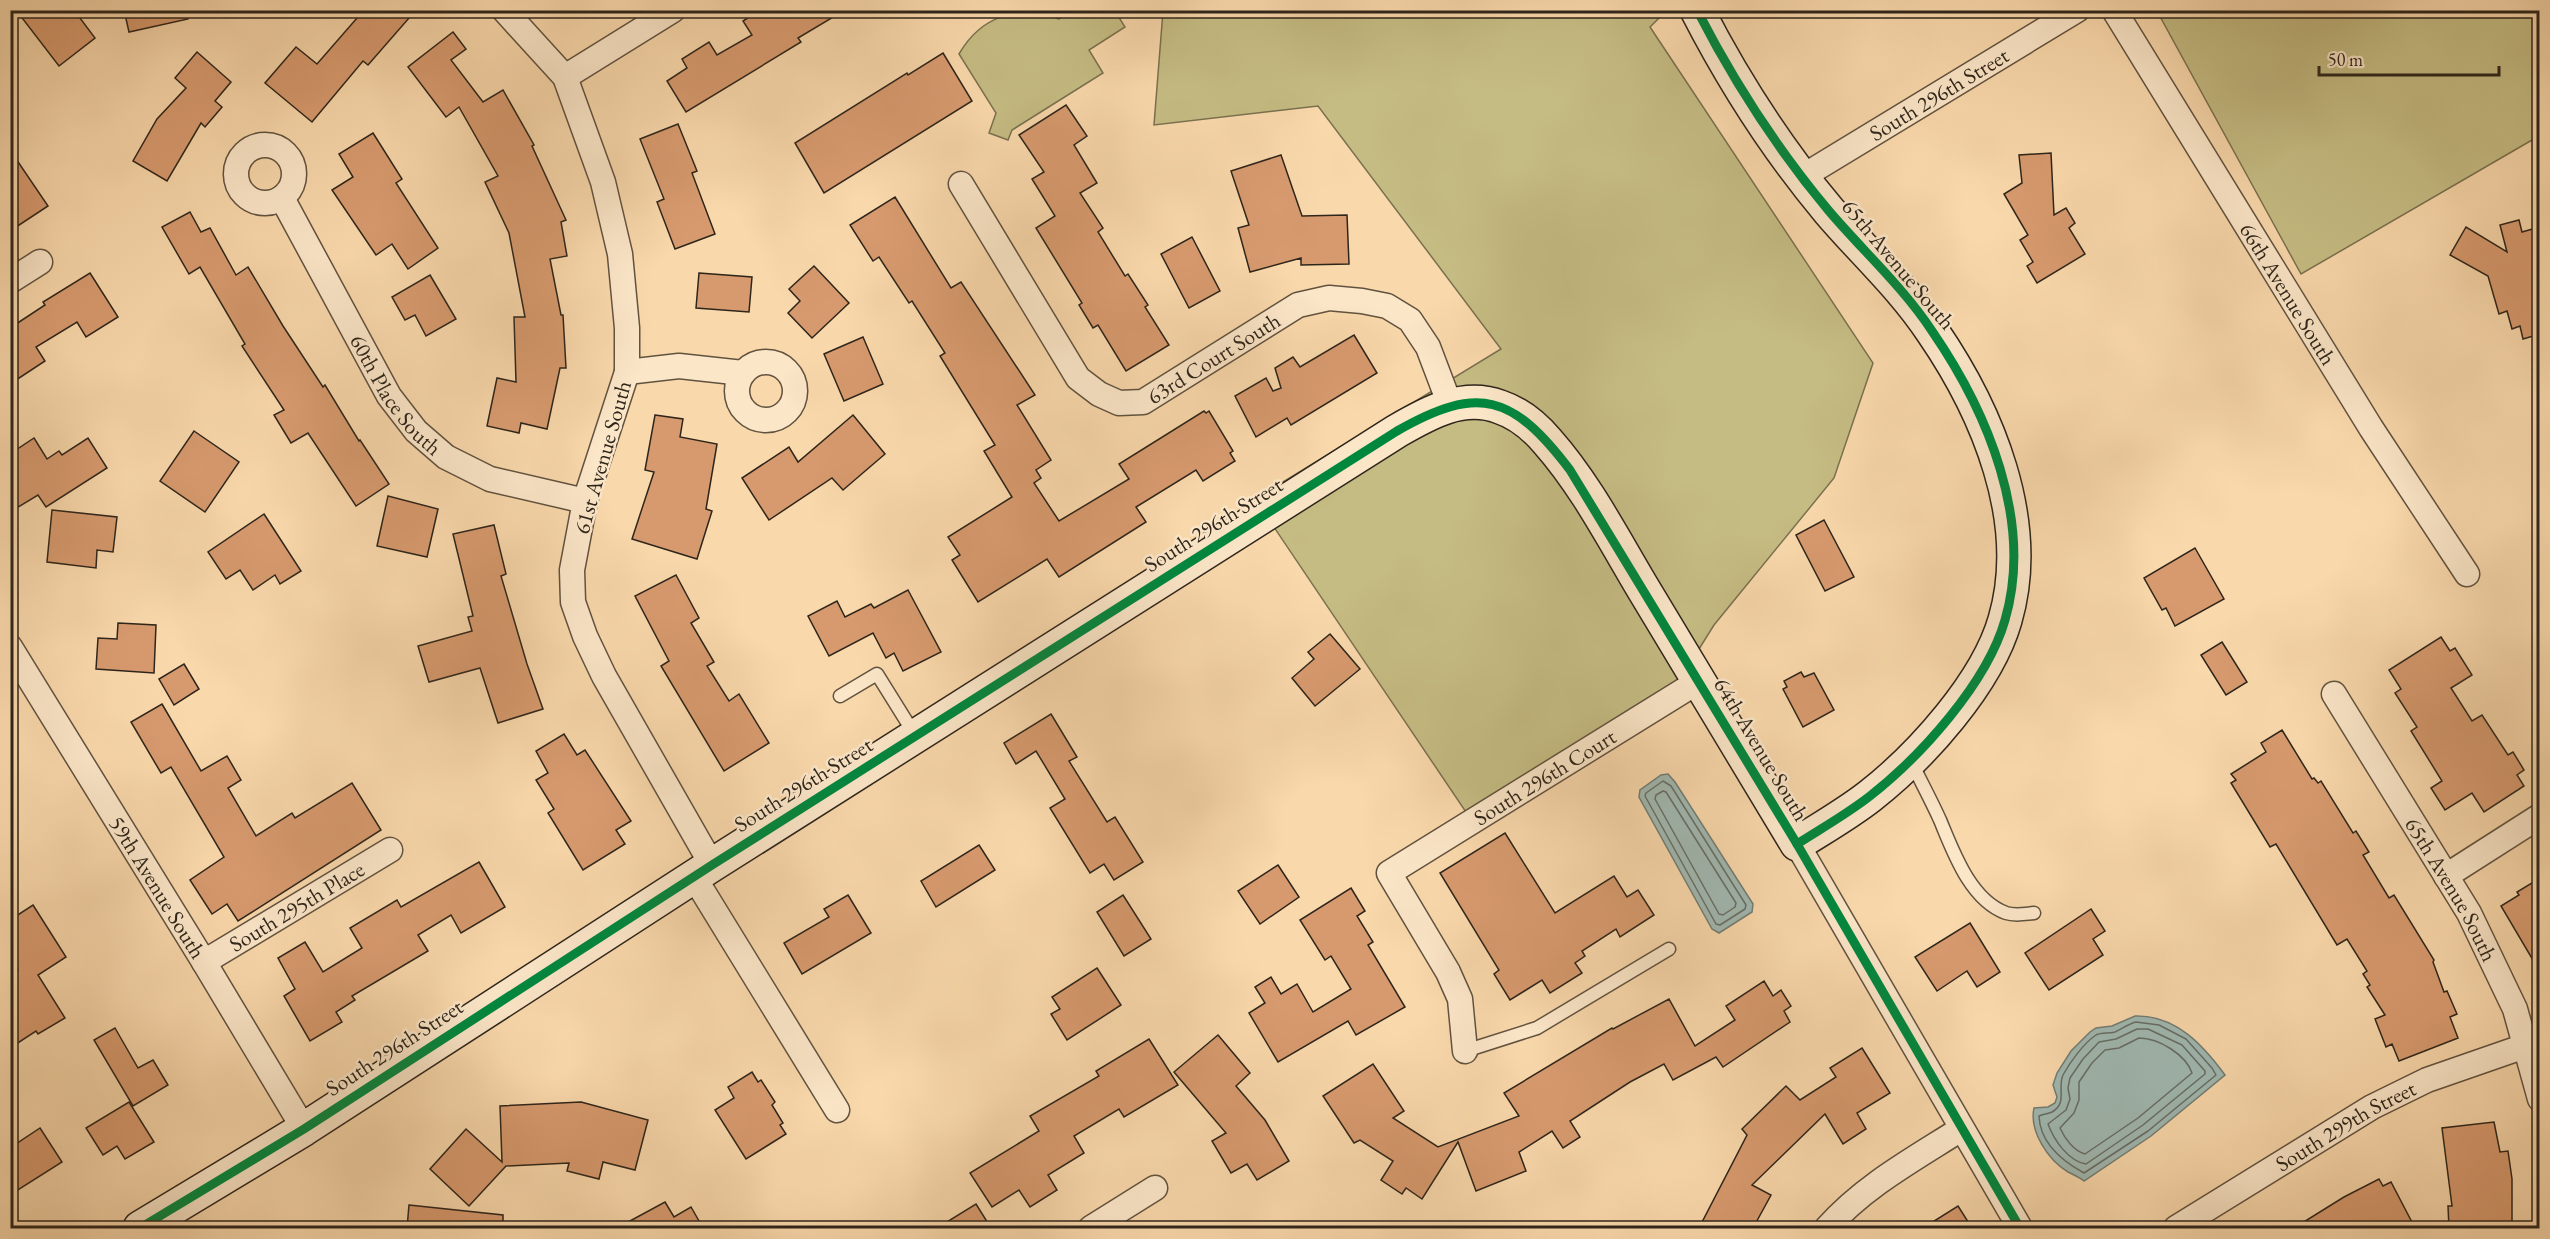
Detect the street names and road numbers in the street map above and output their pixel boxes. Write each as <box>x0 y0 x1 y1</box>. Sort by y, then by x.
street label: South 296th Street <box>1864 41 2014 148</box>
street label: 65th Avenue South <box>1835 193 1962 336</box>
street label: 66th Avenue South <box>2233 217 2343 371</box>
street label: 63rd Court South <box>1142 306 1286 411</box>
street label: 60th Place South <box>343 329 448 462</box>
street label: 61st Avenue South <box>567 377 638 537</box>
street label: South 296th Street <box>1139 470 1288 579</box>
street label: 64th Avenue South <box>1707 672 1816 826</box>
street label: South 296th Court <box>1468 722 1621 832</box>
street label: South 296th Street <box>729 730 878 839</box>
street label: 59th Avenue South <box>103 811 212 964</box>
street label: 65th Avenue South <box>2398 812 2504 966</box>
street label: South 295th Place <box>224 855 370 959</box>
street label: South 296th Street <box>320 992 468 1103</box>
street label: South 299th Street <box>2270 1074 2421 1178</box>

